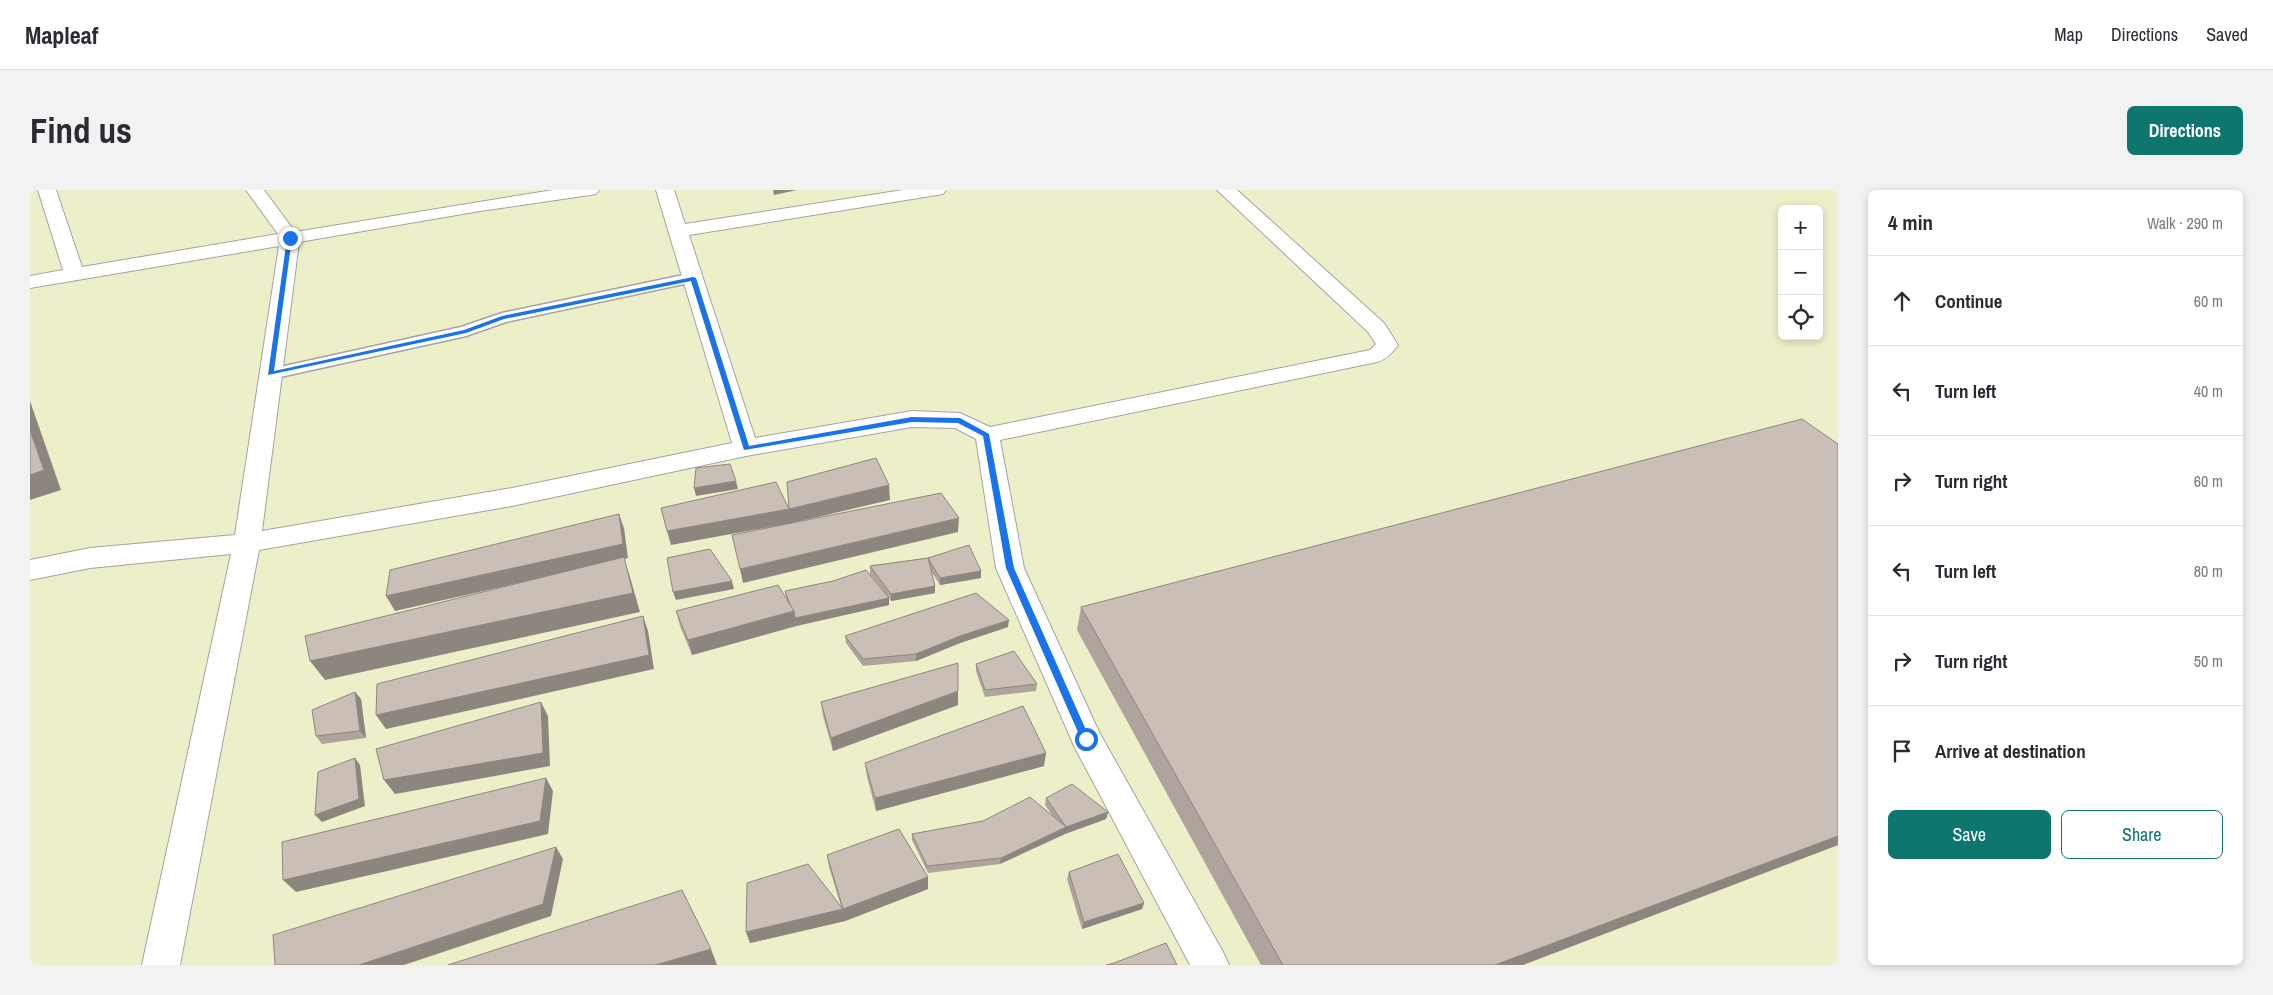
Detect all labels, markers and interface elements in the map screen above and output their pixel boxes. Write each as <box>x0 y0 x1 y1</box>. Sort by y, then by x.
text: Mapleaf <box>25 19 98 51</box>
text: Map <box>2054 22 2083 47</box>
text: Directions <box>2111 22 2178 47</box>
text: Saved <box>2206 22 2248 47</box>
button: Directions <box>2127 106 2243 155</box>
text: Find us <box>30 107 132 154</box>
map controls <box>1778 205 1823 340</box>
button: + <box>1778 205 1823 250</box>
text: 4 min <box>1888 208 1933 237</box>
text: Walk · 290 m <box>2147 212 2223 234</box>
route end <box>279 227 302 250</box>
button: − <box>1778 250 1823 295</box>
icon: ahead <box>1888 287 1916 315</box>
text: Continue <box>1935 288 2003 314</box>
text: 60 m <box>2194 290 2223 312</box>
button: locate <box>1778 295 1823 340</box>
icon: left <box>1888 377 1916 405</box>
text: Turn left <box>1935 378 1996 404</box>
text: 40 m <box>2194 380 2223 402</box>
icon: right <box>1888 467 1916 495</box>
text: Turn right <box>1935 468 2007 494</box>
text: 60 m <box>2194 470 2223 492</box>
icon: left <box>1888 557 1916 585</box>
text: Turn left <box>1935 558 1996 584</box>
text: 80 m <box>2194 560 2223 582</box>
icon: right <box>1888 647 1916 675</box>
text: Turn right <box>1935 648 2007 674</box>
text: 50 m <box>2194 650 2223 672</box>
route start <box>1075 728 1098 751</box>
icon: arrive <box>1888 737 1916 765</box>
text: Arrive at destination <box>1935 738 2086 764</box>
button: Save <box>1888 810 2051 859</box>
button: Share <box>2061 810 2223 859</box>

